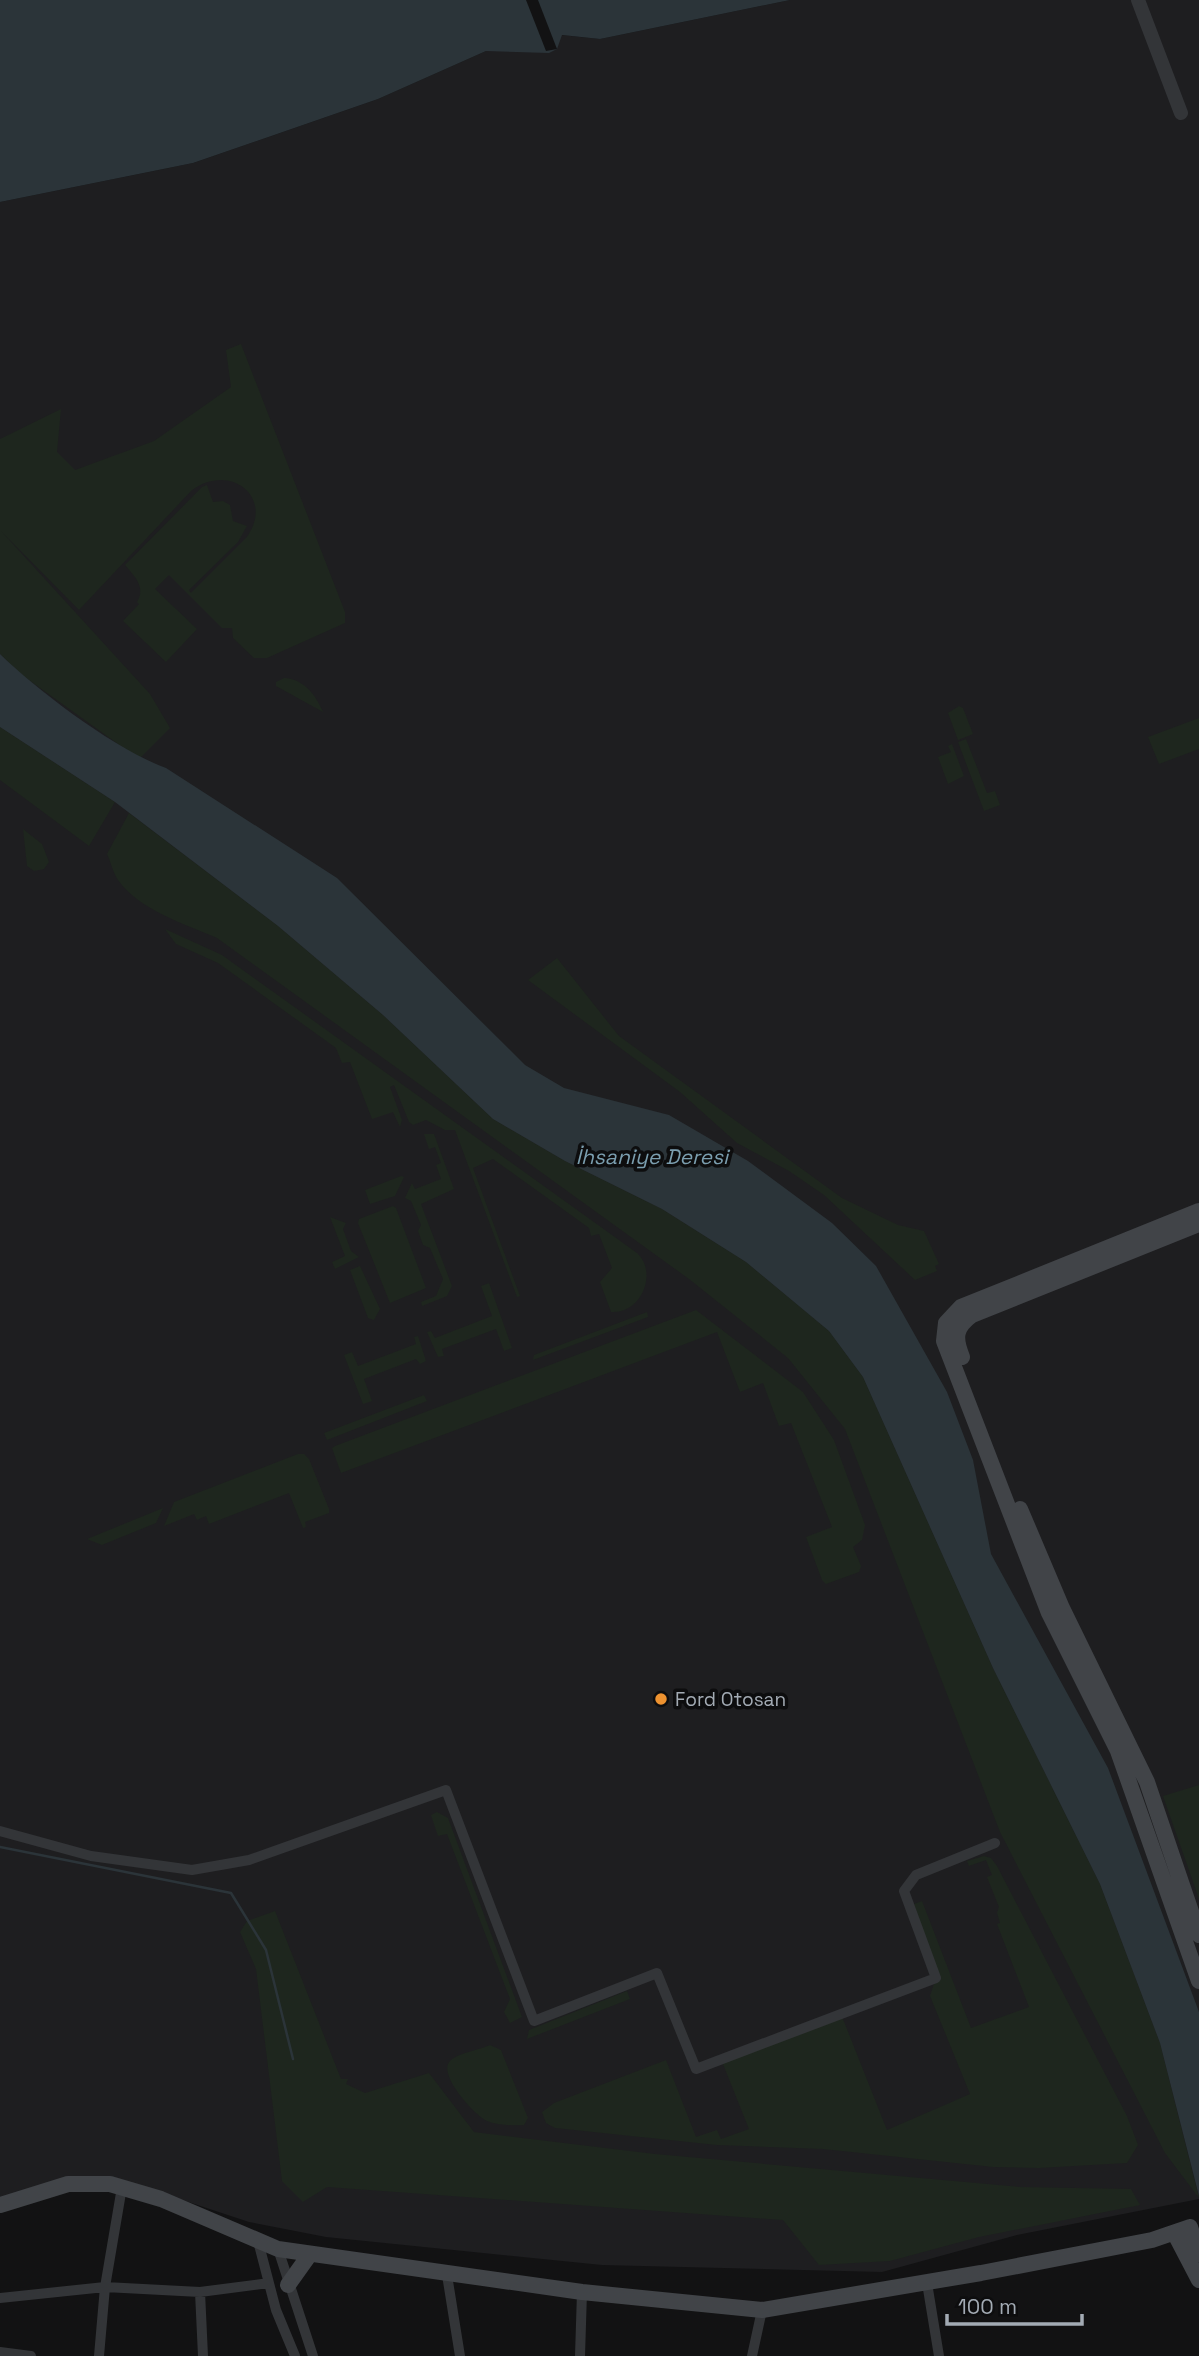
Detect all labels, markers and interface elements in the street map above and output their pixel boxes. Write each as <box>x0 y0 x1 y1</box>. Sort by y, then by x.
water label: İhsaniye Deresi <box>576 1143 731 1170</box>
place label: Ford Otosan <box>675 1687 786 1712</box>
marker: Ford Otosan <box>653 1691 669 1707</box>
scale bar <box>947 2282 1082 2326</box>
text: 100 m <box>958 2293 1017 2320</box>

